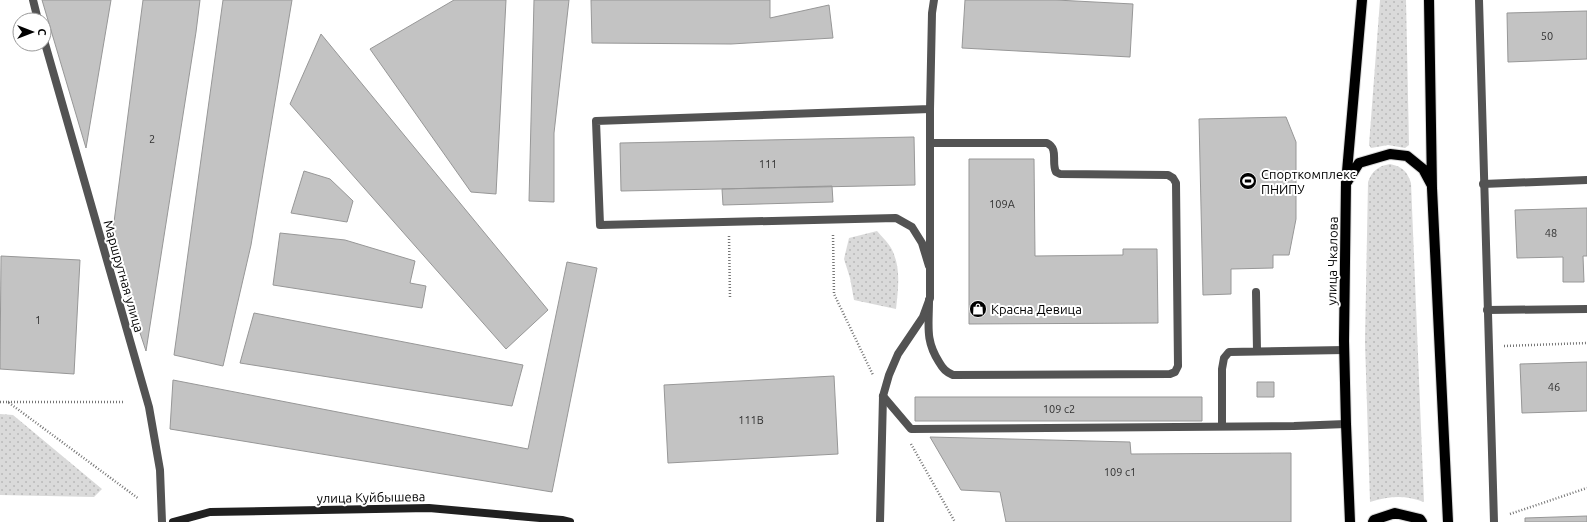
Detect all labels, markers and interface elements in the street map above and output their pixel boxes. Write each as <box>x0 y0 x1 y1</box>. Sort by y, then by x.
north arrow <box>12 12 52 52</box>
text: С <box>36 28 48 36</box>
house number: 50 <box>1541 30 1553 42</box>
house number: 2 <box>149 133 155 145</box>
house number: 111 <box>759 158 777 170</box>
place label: Спорткомплекс ПНИПУ <box>1261 167 1356 196</box>
sports icon: Спорткомплекс ПНИПУ <box>1238 171 1258 191</box>
house number: 109А <box>989 198 1016 210</box>
street label: улица Чкалова <box>1324 216 1340 306</box>
street label: Маршрутная улица <box>101 218 147 334</box>
house number: 48 <box>1545 227 1557 239</box>
shop icon: Красна Девица <box>968 299 988 319</box>
place label: Красна Девица <box>991 302 1082 316</box>
house number: 1 <box>35 314 41 326</box>
house number: 46 <box>1548 381 1560 393</box>
house number: 109 с2 <box>1043 403 1075 415</box>
house number: 111В <box>738 414 764 426</box>
house number: 109 с1 <box>1104 466 1136 478</box>
street label: улица Куйбышева <box>316 489 426 505</box>

